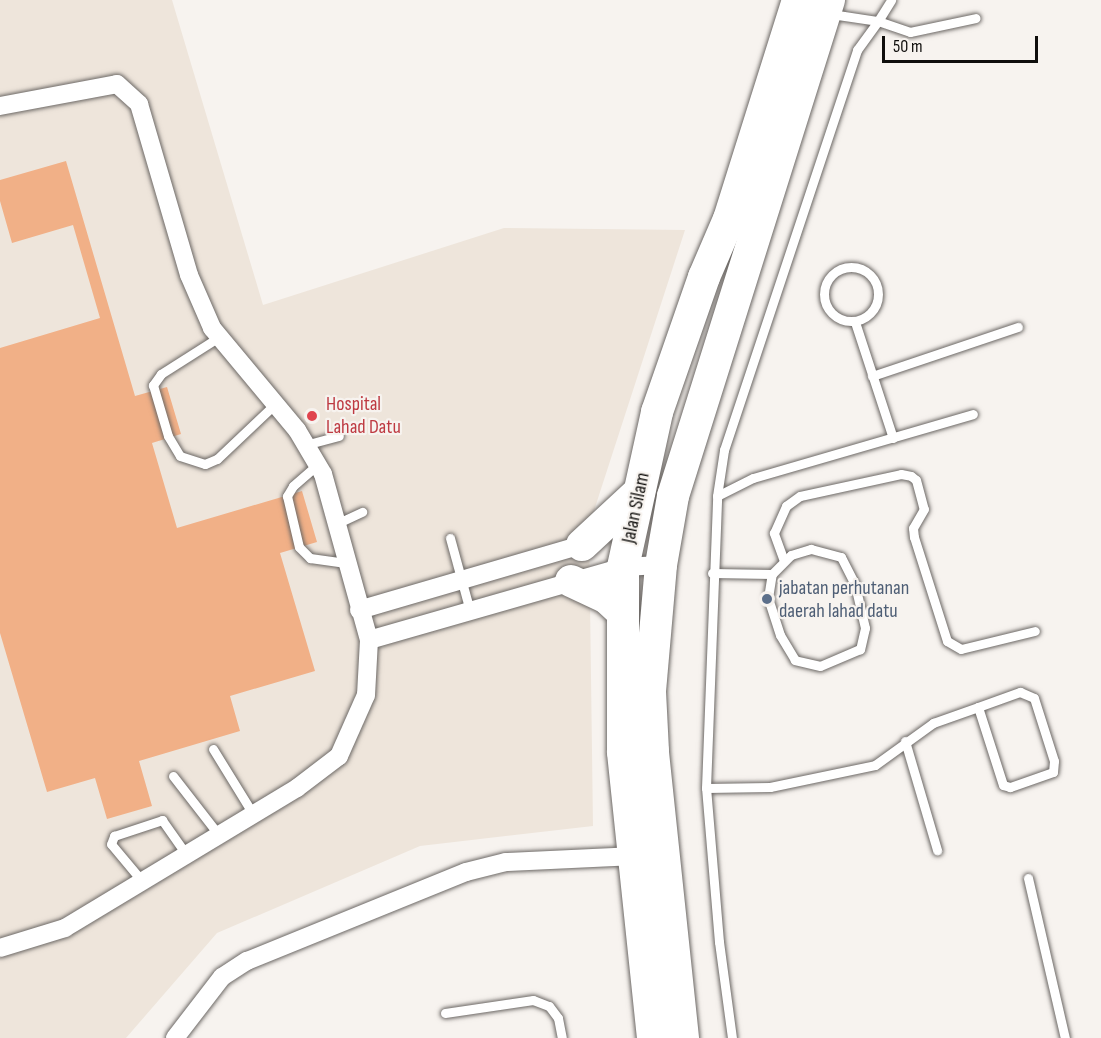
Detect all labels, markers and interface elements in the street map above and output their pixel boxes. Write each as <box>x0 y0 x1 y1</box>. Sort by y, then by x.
scale bar <box>885 24 1041 62</box>
text: 50 m <box>893 36 923 57</box>
place label: Hospital Lahad Datu <box>326 392 401 439</box>
marker: Hospital Lahad Datu <box>303 407 321 425</box>
street label: Jalan Silam <box>617 471 655 545</box>
place label: jabatan perhutanan daerah lahad datu <box>779 576 909 623</box>
marker: jabatan perhutanan daerah lahad datu <box>760 592 774 606</box>

